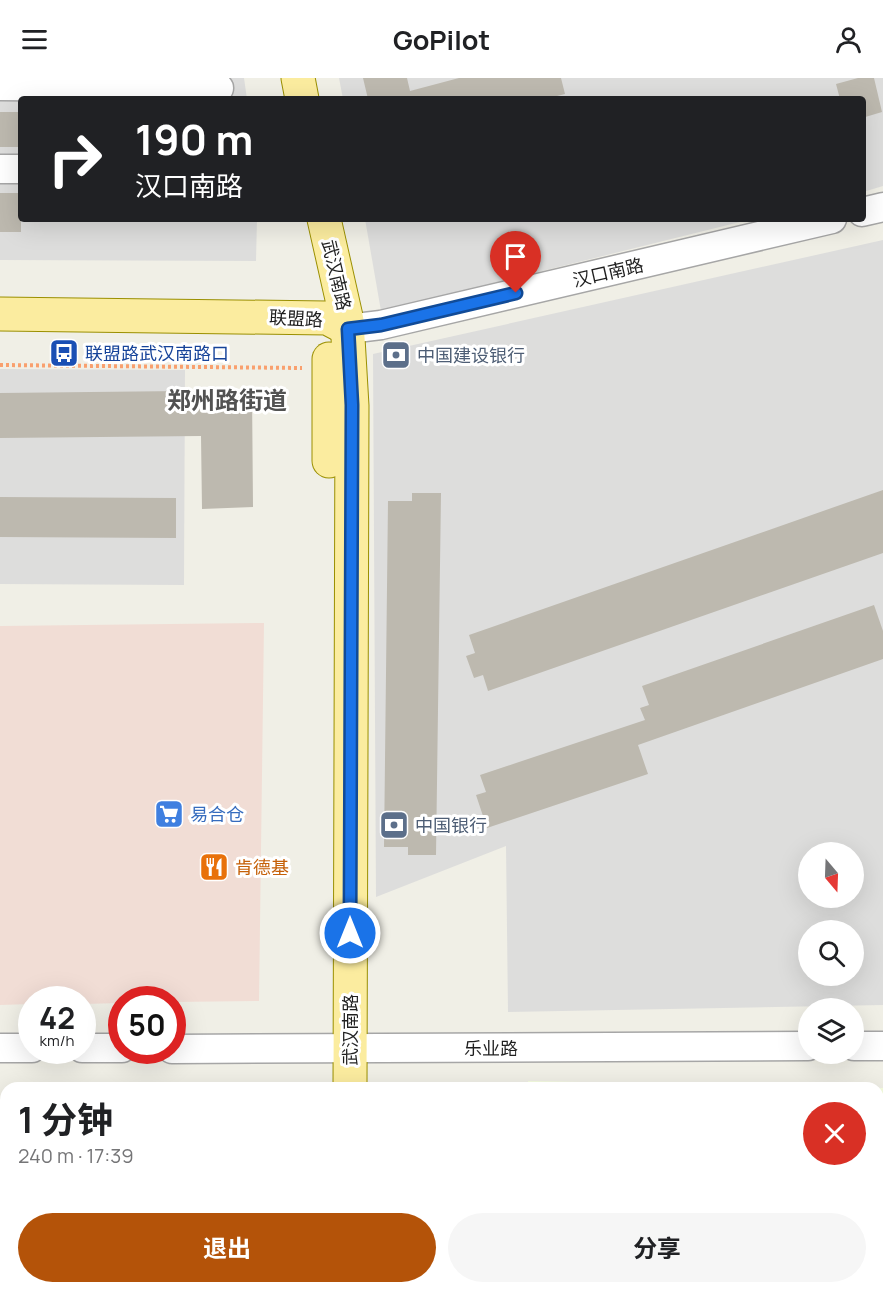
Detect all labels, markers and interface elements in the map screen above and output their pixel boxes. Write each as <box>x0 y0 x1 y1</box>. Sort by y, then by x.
text: GoPilot <box>393 21 490 58</box>
icon: menu <box>18 23 51 56</box>
icon: person <box>832 23 865 56</box>
text: 190 m <box>135 110 253 168</box>
icon: right <box>36 120 114 198</box>
text: 汉口南路 <box>135 167 243 204</box>
pin <box>490 231 541 293</box>
street label: 武汉南路 <box>317 237 357 313</box>
icon: arrive <box>499 240 532 273</box>
street label: 汉口南路 <box>570 252 646 292</box>
street label: 联盟路 <box>268 305 324 331</box>
bus stop icon: 联盟路武汉南路口 <box>48 337 80 369</box>
bank icon: 中国建设银行 <box>380 339 412 371</box>
place label: 联盟路武汉南路口 <box>85 341 229 365</box>
place label: 中国建设银行 <box>417 343 525 367</box>
district label: 郑州路街道 <box>167 383 287 416</box>
supermarket icon: 易合仓 <box>153 798 185 830</box>
place label: 易合仓 <box>190 802 244 826</box>
bank icon: 中国银行 <box>378 809 410 841</box>
place label: 中国银行 <box>415 813 487 837</box>
north arrow <box>798 842 864 908</box>
map controls <box>798 842 864 1064</box>
restaurant icon: 肯德基 <box>198 851 230 883</box>
place label: 肯德基 <box>235 855 289 879</box>
position arrow <box>318 901 382 965</box>
button: search <box>798 920 864 986</box>
speed limit sign: 50 <box>108 986 186 1064</box>
street label: 武汉南路 <box>338 994 362 1066</box>
text: 42 <box>39 997 75 1038</box>
button: layers <box>798 998 864 1064</box>
text: km/h <box>40 1030 74 1051</box>
street label: 乐业路 <box>464 1036 518 1060</box>
text: 1 分钟 <box>18 1095 113 1144</box>
button: close <box>803 1102 866 1165</box>
text: 240 m · 17:39 <box>18 1142 134 1169</box>
button: 退出 <box>18 1213 436 1282</box>
button: 分享 <box>448 1213 866 1282</box>

